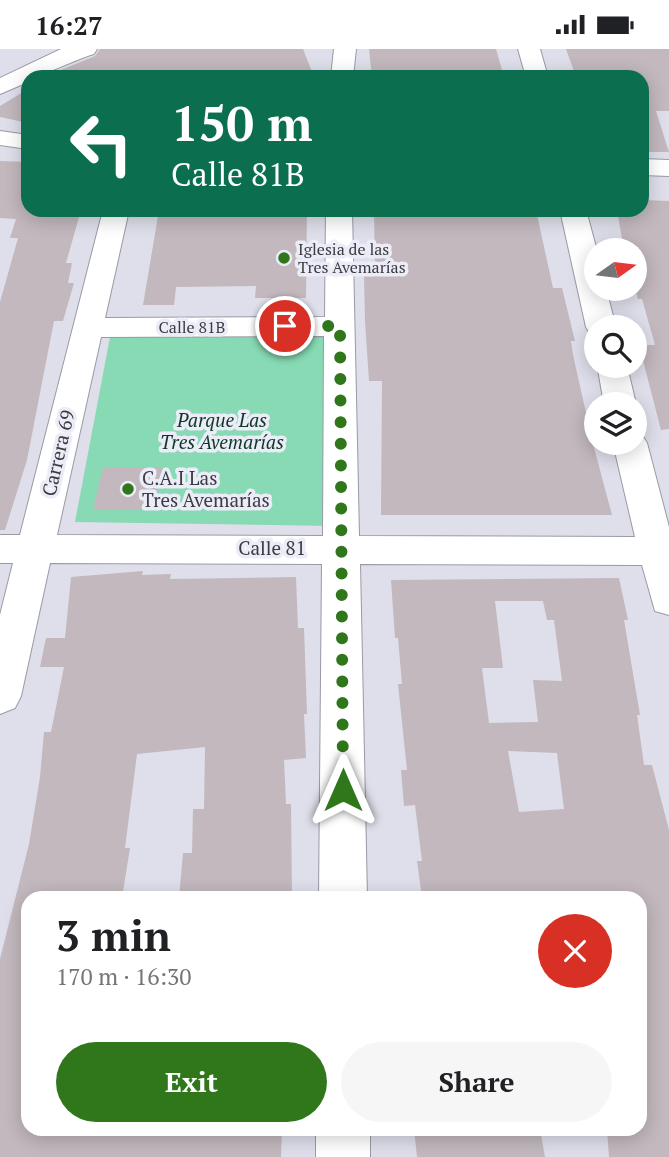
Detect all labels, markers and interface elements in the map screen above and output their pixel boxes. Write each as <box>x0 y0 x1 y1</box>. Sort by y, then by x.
text: 16:27 <box>35 8 103 42</box>
text: 150 m <box>171 90 313 155</box>
icon: left <box>56 98 147 189</box>
text: Calle 81B <box>171 153 305 195</box>
place label: Iglesia de las Tres Avemarías <box>298 238 406 278</box>
north arrow <box>584 238 648 301</box>
map controls <box>584 238 647 455</box>
marker: Iglesia de las Tres Avemarías <box>276 250 292 266</box>
pin <box>255 296 315 356</box>
icon: arrive <box>266 307 304 345</box>
button: search <box>584 315 647 378</box>
street label: Calle 81B <box>159 316 225 338</box>
button: layers <box>584 392 647 455</box>
street label: Carrera 69 <box>35 407 80 498</box>
park label: Parque Las Tres Avemarías <box>160 407 284 454</box>
place label: C.A.I Las Tres Avemarías <box>142 465 270 512</box>
marker: C.A.I Las Tres Avemarías <box>120 481 136 497</box>
street label: Calle 81 <box>238 535 306 560</box>
position arrow <box>306 753 380 827</box>
text: 3 min <box>56 907 171 963</box>
button: close <box>538 914 612 988</box>
text: 170 m · 16:30 <box>56 961 191 992</box>
button: Exit <box>56 1042 327 1122</box>
button: Share <box>341 1042 612 1122</box>

